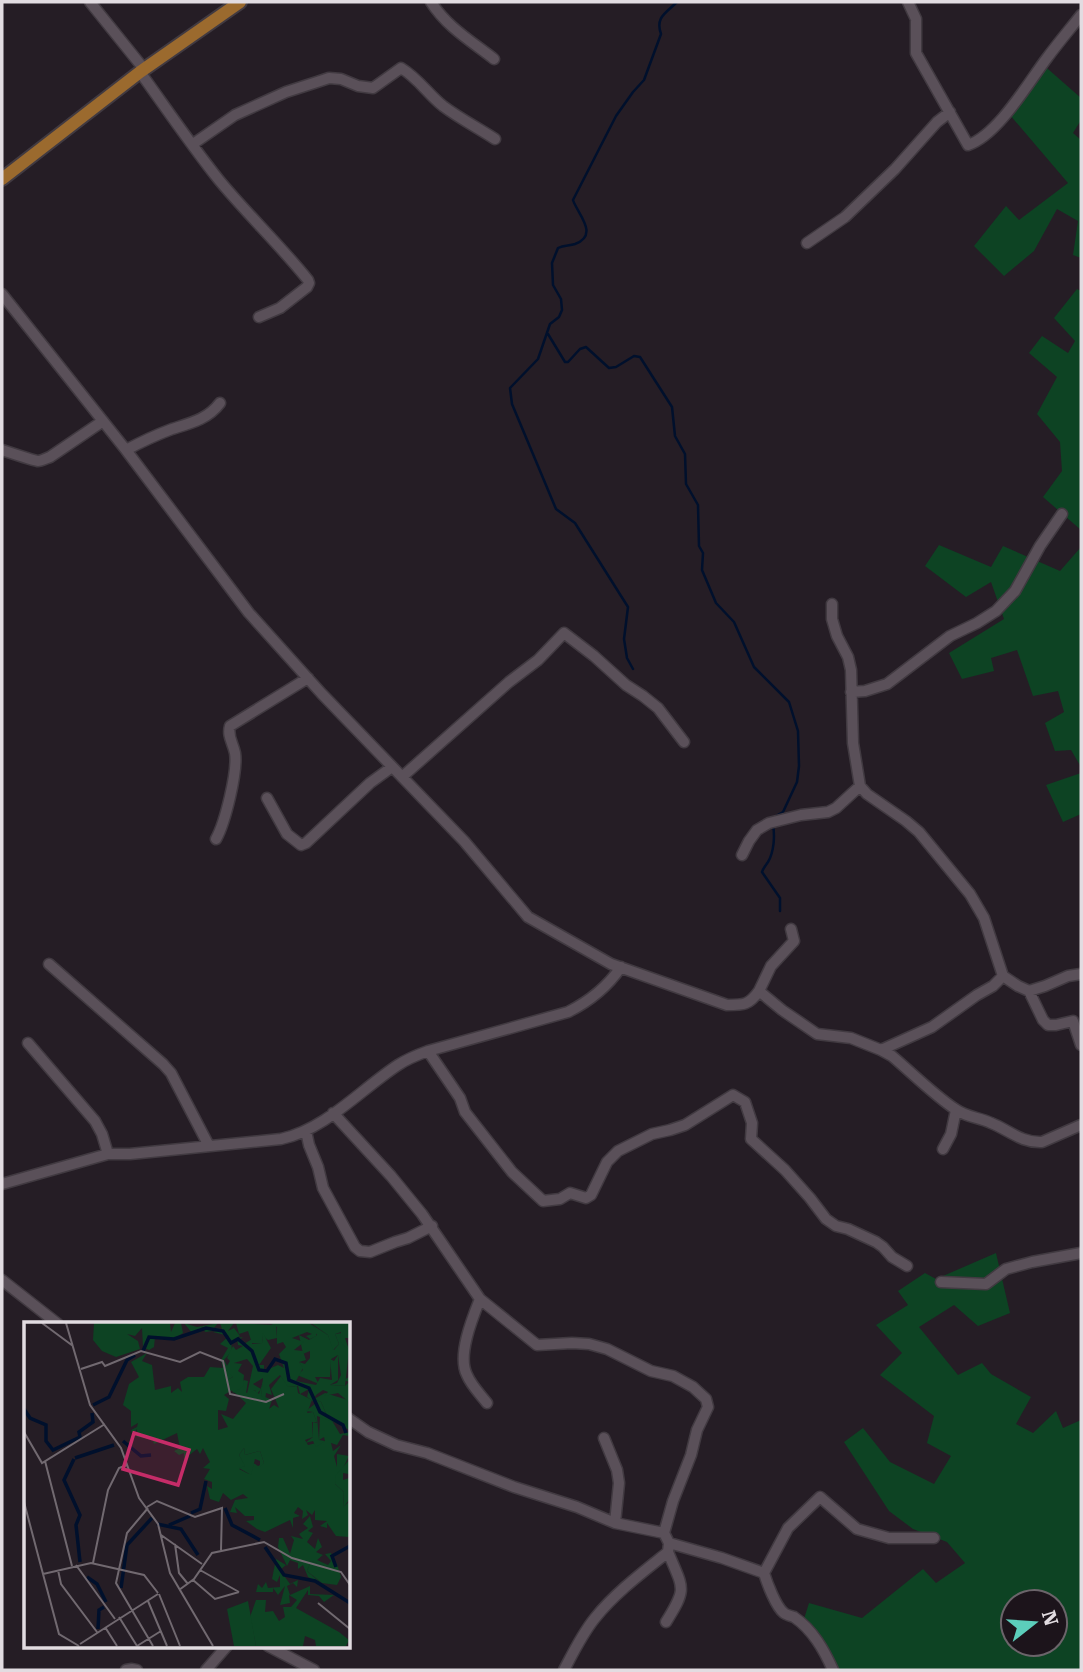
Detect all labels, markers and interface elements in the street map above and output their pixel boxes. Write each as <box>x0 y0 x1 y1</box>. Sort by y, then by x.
inset map <box>24 1322 350 1648</box>
north arrow <box>999 1588 1069 1658</box>
text: N <box>1037 1608 1063 1629</box>

